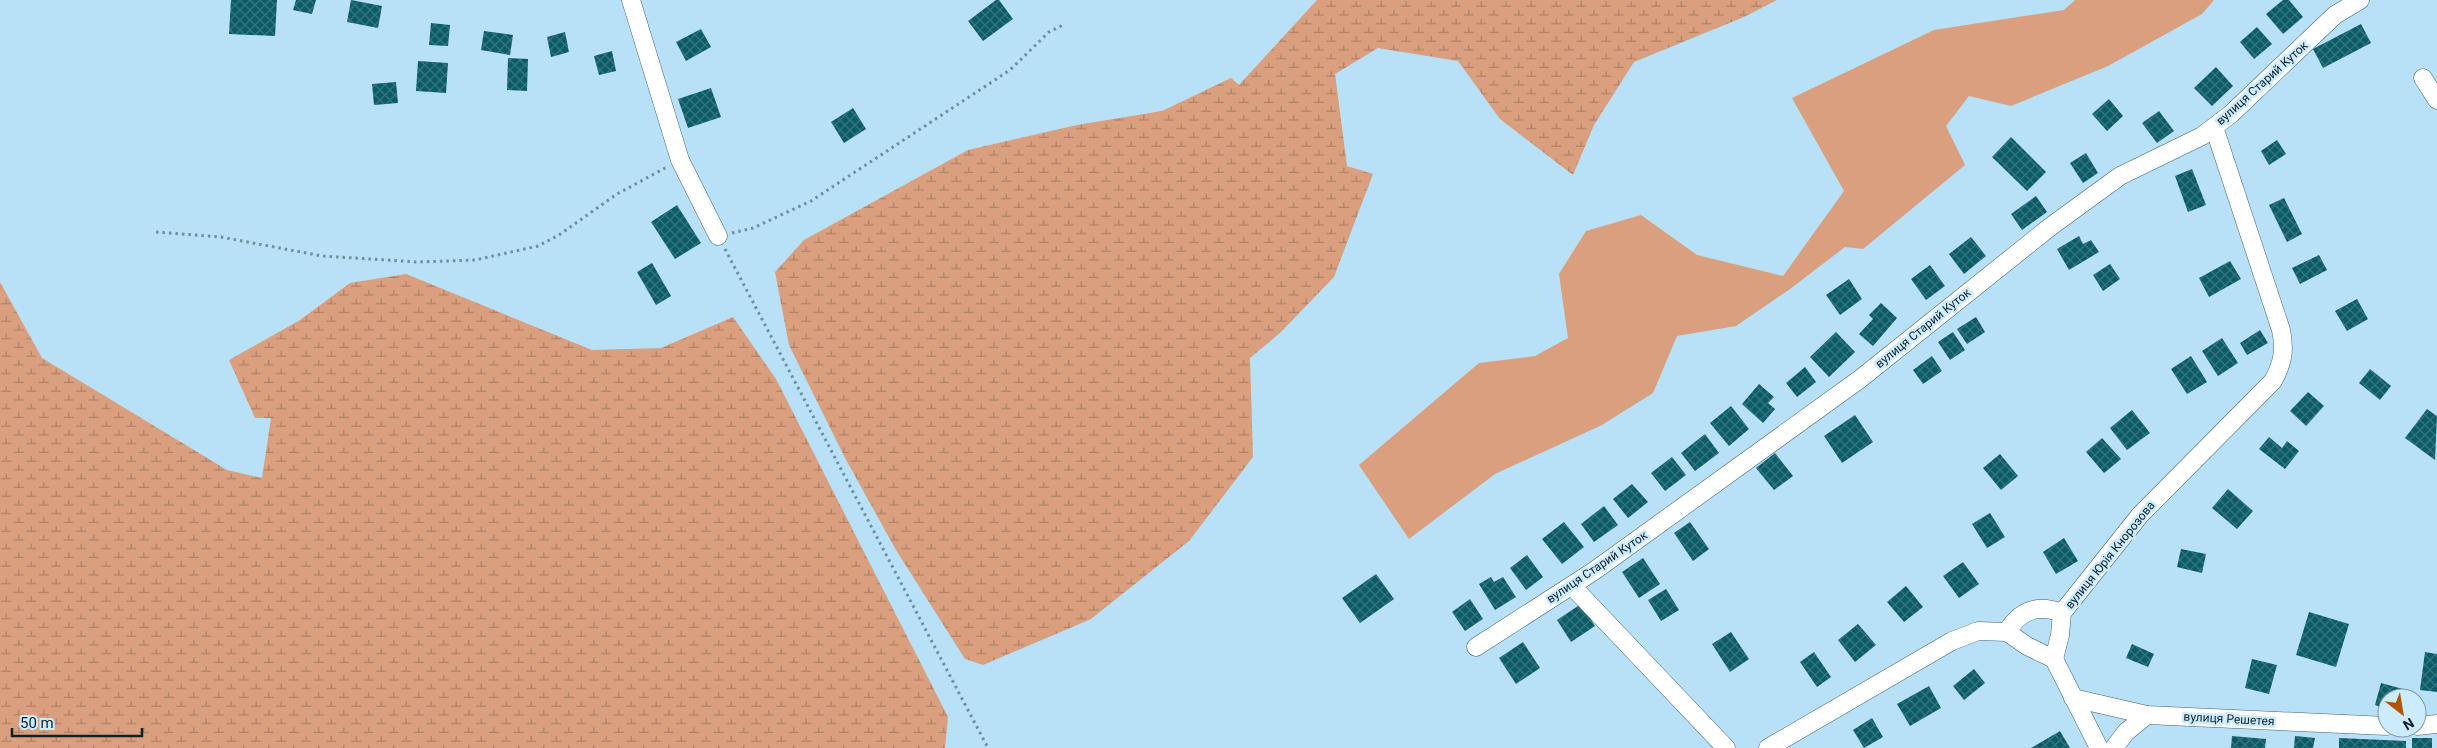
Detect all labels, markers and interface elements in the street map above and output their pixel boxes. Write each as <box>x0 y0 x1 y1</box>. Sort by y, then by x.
street label: вулиця Старий Куток <box>2213 38 2311 128</box>
street label: вулиця Старий Куток <box>1873 285 1974 371</box>
street label: вулиця Юрія Кнорозова <box>2062 499 2158 611</box>
street label: вулиця Старий Куток <box>1544 528 1650 606</box>
north arrow <box>2377 688 2427 738</box>
scale bar <box>12 706 142 738</box>
street label: вулиця Решетея <box>2183 710 2275 728</box>
text: 50 m <box>20 714 54 732</box>
text: N <box>2400 715 2417 734</box>

